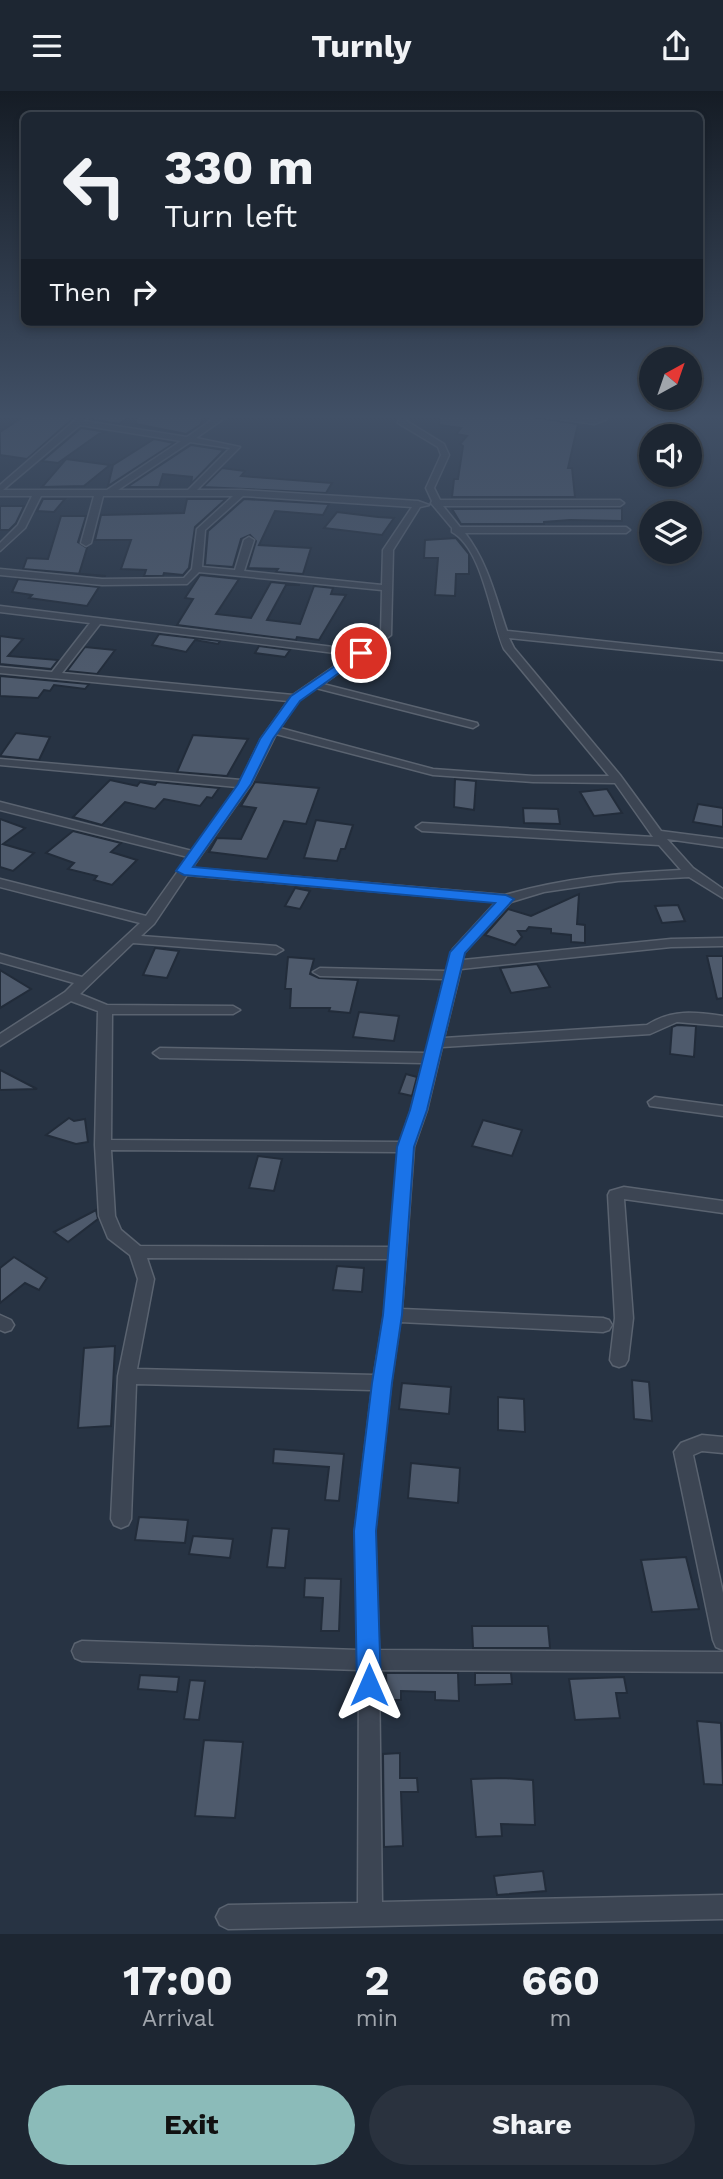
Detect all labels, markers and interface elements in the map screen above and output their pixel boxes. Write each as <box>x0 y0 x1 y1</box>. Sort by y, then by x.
icon: menu <box>28 27 66 65</box>
text: Turnly <box>311 27 412 65</box>
icon: share <box>657 27 695 65</box>
text: 330 m <box>164 138 314 196</box>
icon: left <box>49 140 140 231</box>
text: Turn left <box>164 197 297 235</box>
icon: right <box>125 273 163 311</box>
text: Then <box>49 277 111 307</box>
north arrow <box>639 347 702 409</box>
map controls <box>639 347 702 564</box>
button: sound <box>639 424 702 487</box>
button: layers <box>639 501 702 564</box>
pin <box>331 623 391 683</box>
icon: arrive <box>342 634 380 672</box>
position arrow <box>332 1648 406 1722</box>
text: 17:00 <box>123 1956 233 2005</box>
text: 2 <box>364 1956 389 2005</box>
text: 660 <box>521 1956 600 2005</box>
text: Arrival <box>142 2005 214 2032</box>
text: min <box>356 2005 398 2032</box>
text: m <box>550 2005 572 2032</box>
button: Exit <box>28 2085 355 2165</box>
button: Share <box>369 2085 695 2165</box>

